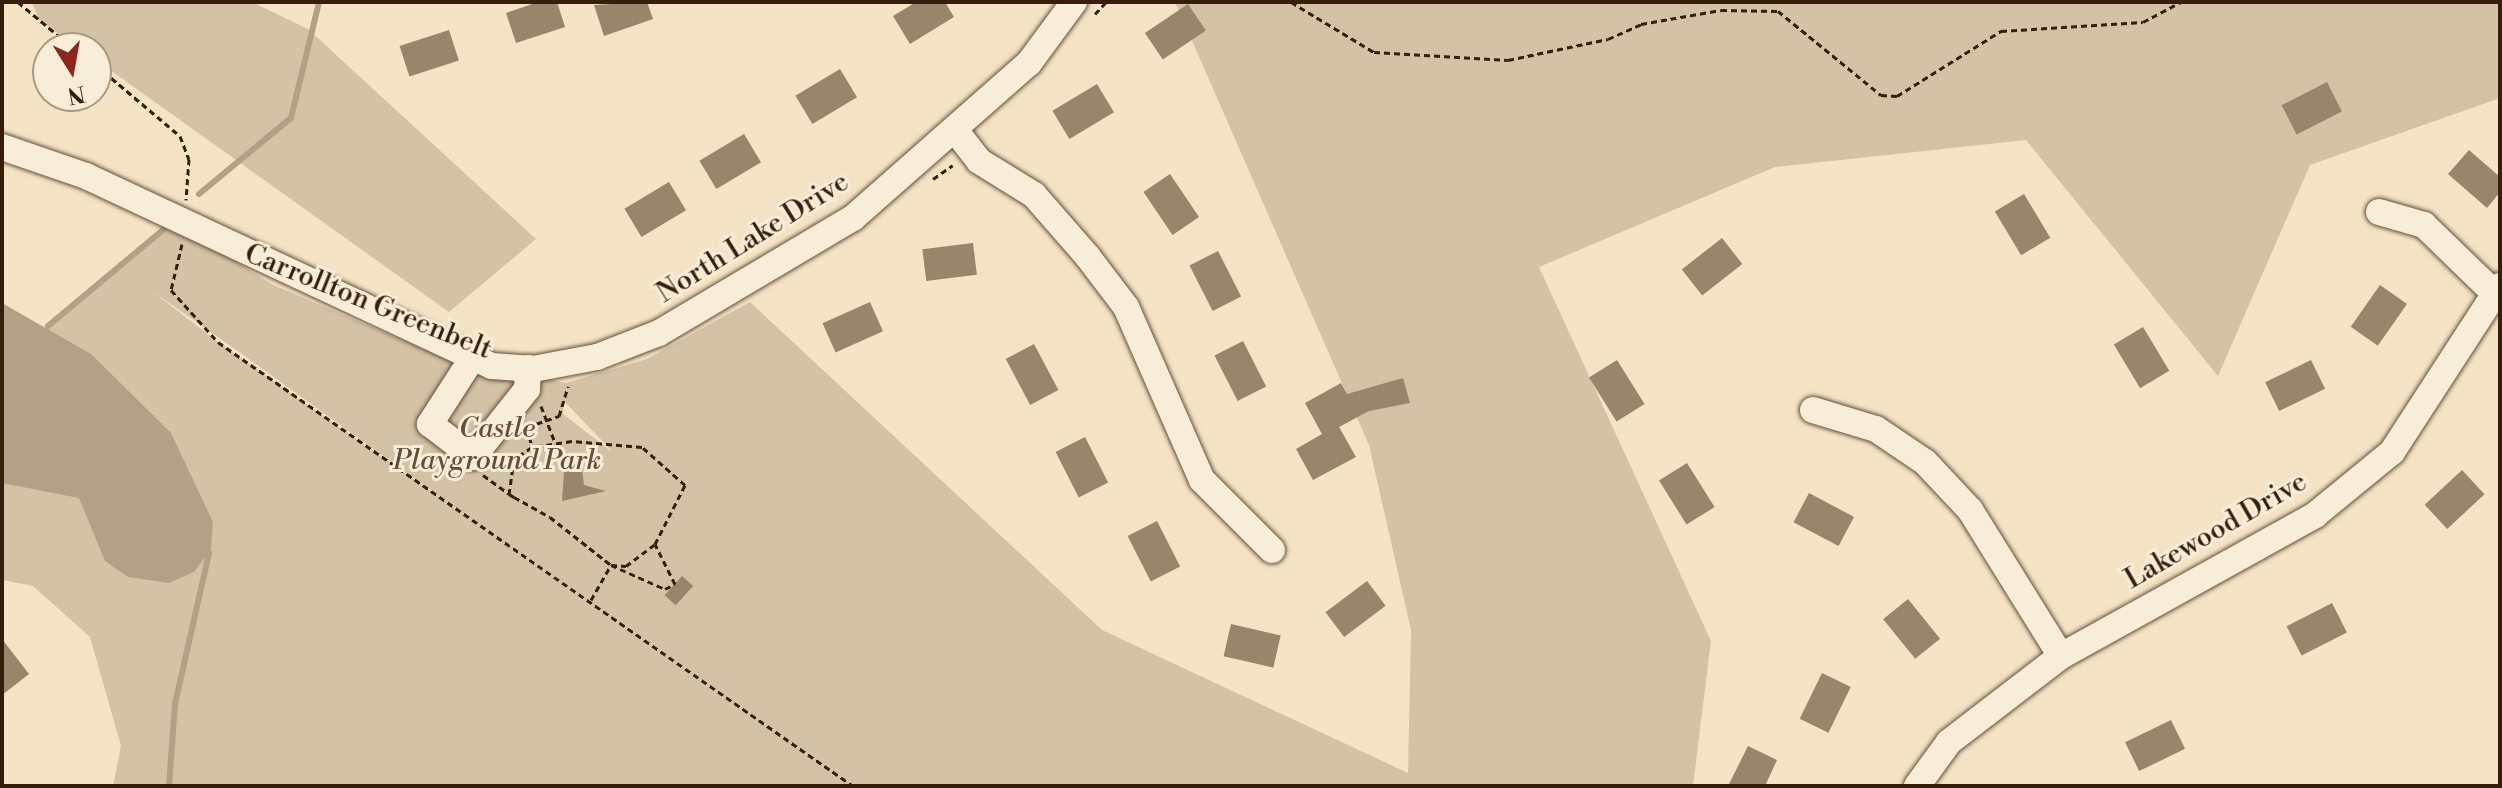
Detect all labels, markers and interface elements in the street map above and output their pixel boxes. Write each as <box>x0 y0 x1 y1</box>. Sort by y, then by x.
north arrow <box>32 32 112 112</box>
text: N <box>65 79 87 109</box>
street label: North Lake Drive <box>651 165 855 311</box>
street label: Carrollton Greenbelt <box>239 237 497 367</box>
park label: Castle Playground Park <box>393 412 601 478</box>
street label: Lakewood Drive <box>2119 465 2313 597</box>

